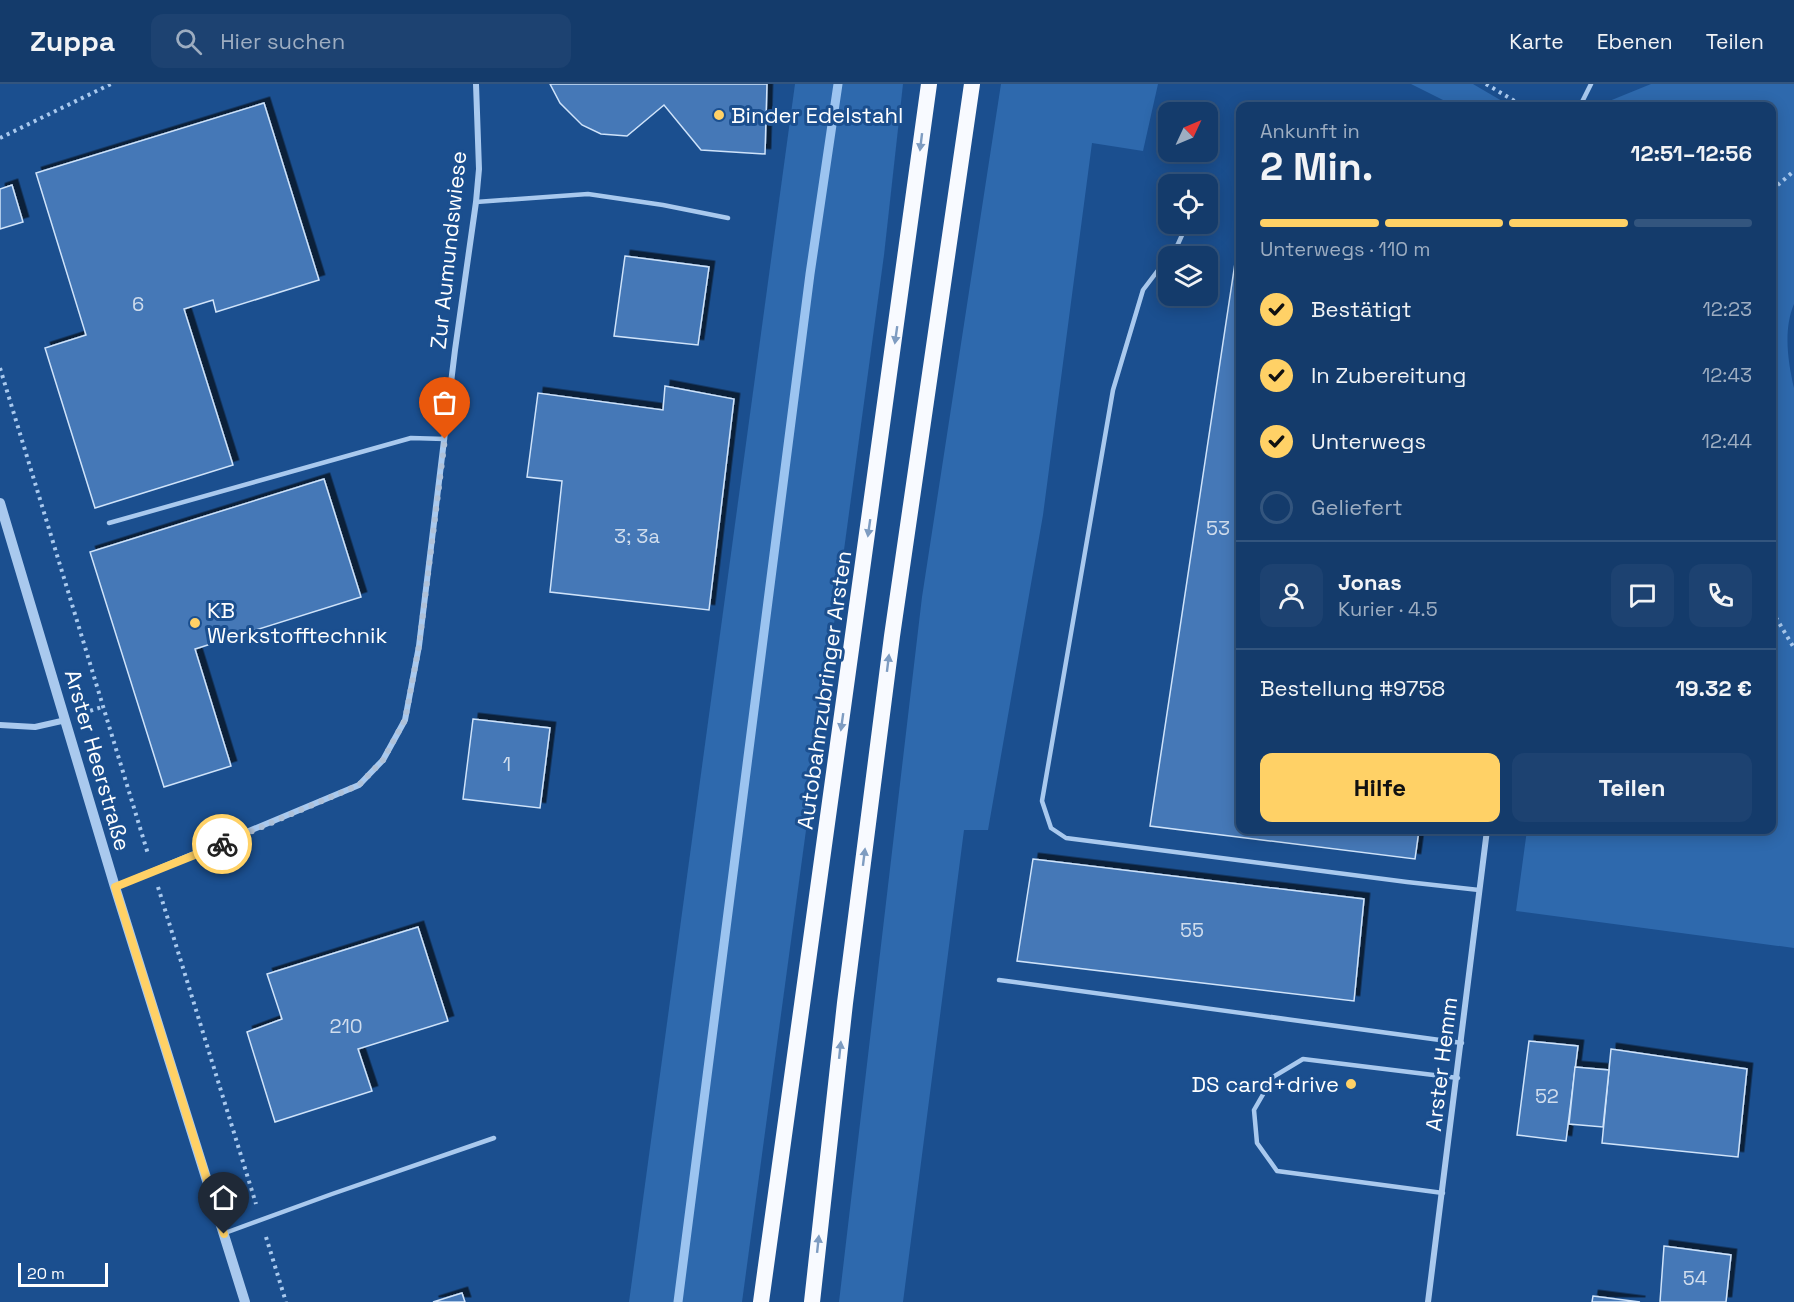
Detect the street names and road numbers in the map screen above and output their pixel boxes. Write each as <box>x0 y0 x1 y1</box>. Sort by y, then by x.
street label: Zur Aumundswiese <box>424 150 472 350</box>
street label: Autobahnzubringer Arsten <box>791 549 857 831</box>
street label: Arster Heerstraße <box>59 666 137 854</box>
street label: Arster Hemm <box>1419 995 1463 1133</box>

